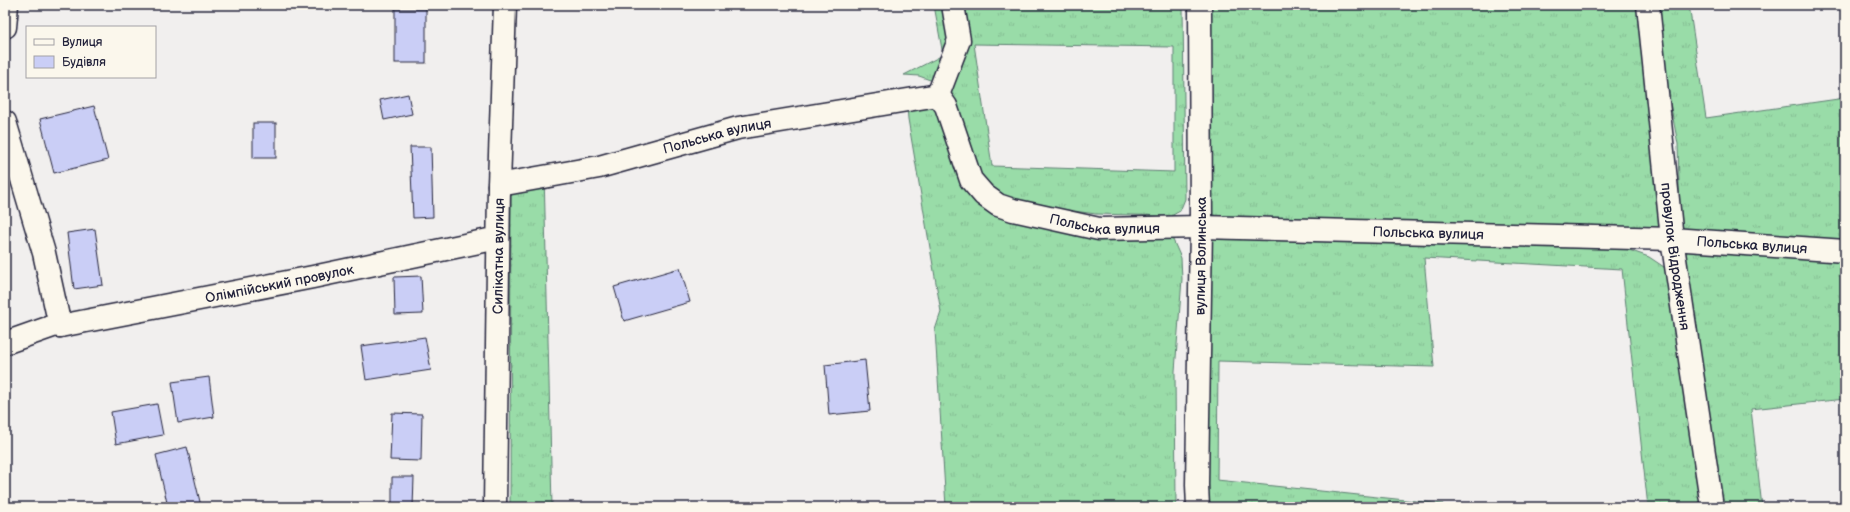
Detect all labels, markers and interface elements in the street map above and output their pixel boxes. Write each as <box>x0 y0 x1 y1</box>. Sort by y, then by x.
legend <box>26 26 156 78</box>
text: Вулиця <box>62 35 103 50</box>
text: Будівля <box>62 55 106 70</box>
street label: Польська вулиця <box>661 115 773 158</box>
street label: провулок Відродження <box>1657 182 1694 332</box>
street label: вулиця Волинська <box>1192 196 1210 315</box>
street label: Силікатна вулиця <box>489 198 508 314</box>
street label: Польська вулиця <box>1048 210 1160 239</box>
street label: Польська вулиця <box>1372 223 1484 243</box>
street label: Польська вулиця <box>1696 233 1808 257</box>
street label: Олімпійський провулок <box>204 261 356 307</box>

